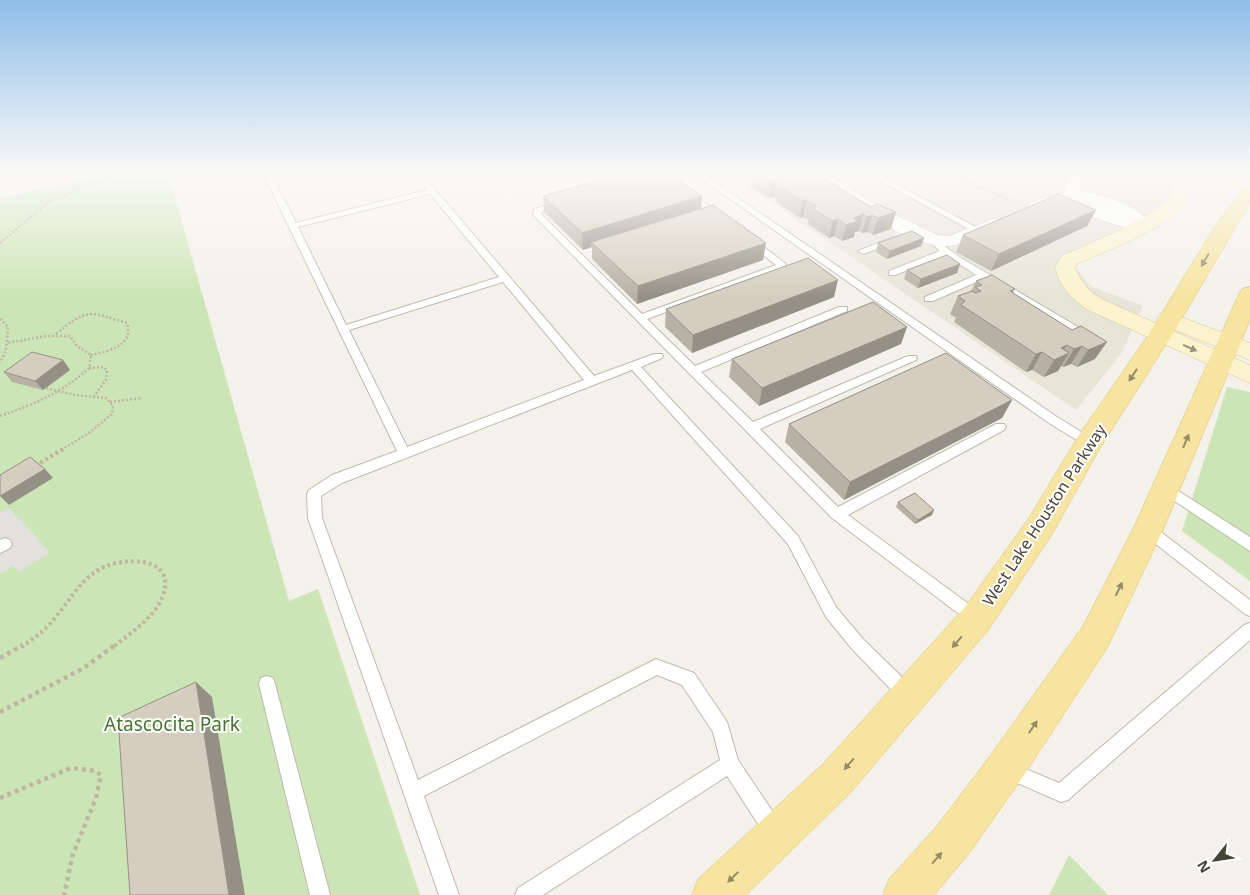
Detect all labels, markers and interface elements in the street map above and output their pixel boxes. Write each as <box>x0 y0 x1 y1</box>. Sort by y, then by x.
one-way arrow <box>1200 254 1209 267</box>
one-way arrow <box>1183 345 1197 353</box>
one-way arrow <box>1128 369 1138 382</box>
street label: West Lake Houston Parkway <box>977 419 1112 610</box>
one-way arrow <box>1183 434 1190 449</box>
one-way arrow <box>1115 582 1123 597</box>
one-way arrow <box>951 635 962 648</box>
park label: Atascocita Park <box>104 711 240 737</box>
one-way arrow <box>1028 720 1038 734</box>
one-way arrow <box>844 757 855 770</box>
north arrow <box>1190 835 1240 885</box>
one-way arrow <box>932 852 943 865</box>
text: N <box>1192 857 1214 876</box>
one-way arrow <box>727 871 739 883</box>

